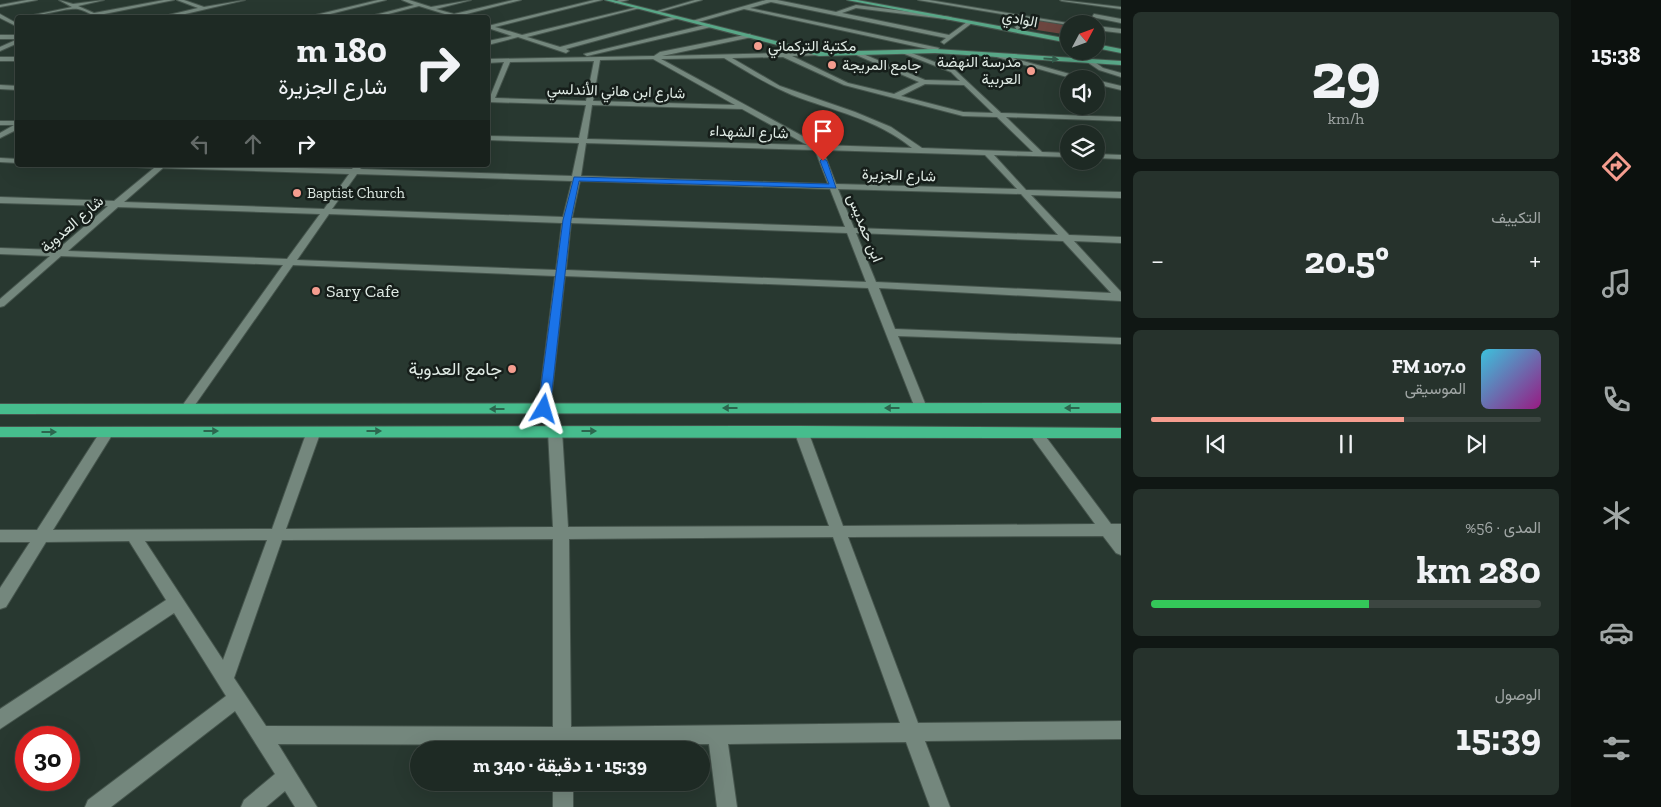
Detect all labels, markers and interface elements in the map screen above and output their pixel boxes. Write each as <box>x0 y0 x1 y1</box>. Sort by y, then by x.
street label: الوادي <box>1000 7 1039 35</box>
north arrow <box>1060 15 1105 60</box>
map controls <box>1060 15 1105 170</box>
text: 180 m <box>297 29 387 71</box>
icon: right <box>405 35 470 100</box>
place label: مكتبة التركماني <box>768 37 856 59</box>
text: 29 <box>1311 37 1381 115</box>
marker: مكتبة التركماني <box>752 40 764 52</box>
text: 15:38 <box>1591 41 1641 68</box>
place label: مدرسة النهضة العربية <box>937 53 1021 88</box>
one-way arrow <box>1043 55 1059 63</box>
place label: جامع المريجة <box>842 56 921 76</box>
marker: جامع المريجة <box>826 59 838 71</box>
marker: مدرسة النهضة العربية <box>1025 65 1037 77</box>
button: sound <box>1060 70 1105 115</box>
text: شارع الجزيرة <box>278 73 387 100</box>
street label: شارع ابن هاني الأندلسي <box>546 80 686 106</box>
text: km/h <box>1328 109 1364 128</box>
pin <box>802 110 844 161</box>
icon: arrive <box>809 117 837 145</box>
street label: شارع الشهداء <box>709 122 789 144</box>
button: layers <box>1060 125 1105 170</box>
icon: left <box>186 130 214 158</box>
icon: ahead <box>239 130 267 158</box>
icon: right <box>292 130 320 158</box>
icon: directions <box>1599 149 1634 184</box>
street label: شارع الجزيرة <box>862 165 937 187</box>
place label: Baptist Church <box>307 184 406 202</box>
marker: Baptist Church <box>291 187 303 199</box>
street label: ابن حمديس <box>842 191 887 265</box>
street label: شارع العدوية <box>37 192 108 258</box>
text: التكييف <box>1491 208 1541 227</box>
text: 20.5° <box>1304 237 1389 283</box>
text: − <box>1151 244 1164 277</box>
text: + <box>1529 244 1541 277</box>
icon: music <box>1599 266 1634 301</box>
place label: Sary Cafe <box>326 280 399 302</box>
marker: Sary Cafe <box>310 285 322 297</box>
text: 107.0 FM <box>1392 355 1466 378</box>
place label: جامع العدوية <box>409 358 502 381</box>
marker: جامع العدوية <box>506 363 518 375</box>
text: الموسيقى <box>1405 379 1466 398</box>
position arrow <box>517 382 569 434</box>
icon: phone <box>1599 382 1634 417</box>
one-way arrow <box>722 404 738 412</box>
one-way arrow <box>884 404 900 412</box>
one-way arrow <box>1064 404 1080 412</box>
one-way arrow <box>489 405 505 413</box>
one-way arrow <box>203 427 219 435</box>
one-way arrow <box>366 427 382 435</box>
one-way arrow <box>581 427 597 435</box>
one-way arrow <box>41 428 57 436</box>
icon: previous <box>1202 430 1230 458</box>
icon: pause <box>1332 430 1360 458</box>
icon: next <box>1462 430 1490 458</box>
icon: climate <box>1599 498 1634 533</box>
text: المدى · 56% <box>1465 518 1541 537</box>
text: 280 km <box>1417 547 1541 593</box>
icon: car <box>1599 615 1634 650</box>
text: الوصول <box>1495 685 1541 704</box>
text: 15:39 <box>1456 714 1541 760</box>
speed limit sign: 30 <box>15 726 80 791</box>
icon: filters <box>1599 731 1634 766</box>
text: 15:39 · 1 دقيقة · 340 m <box>473 754 647 777</box>

